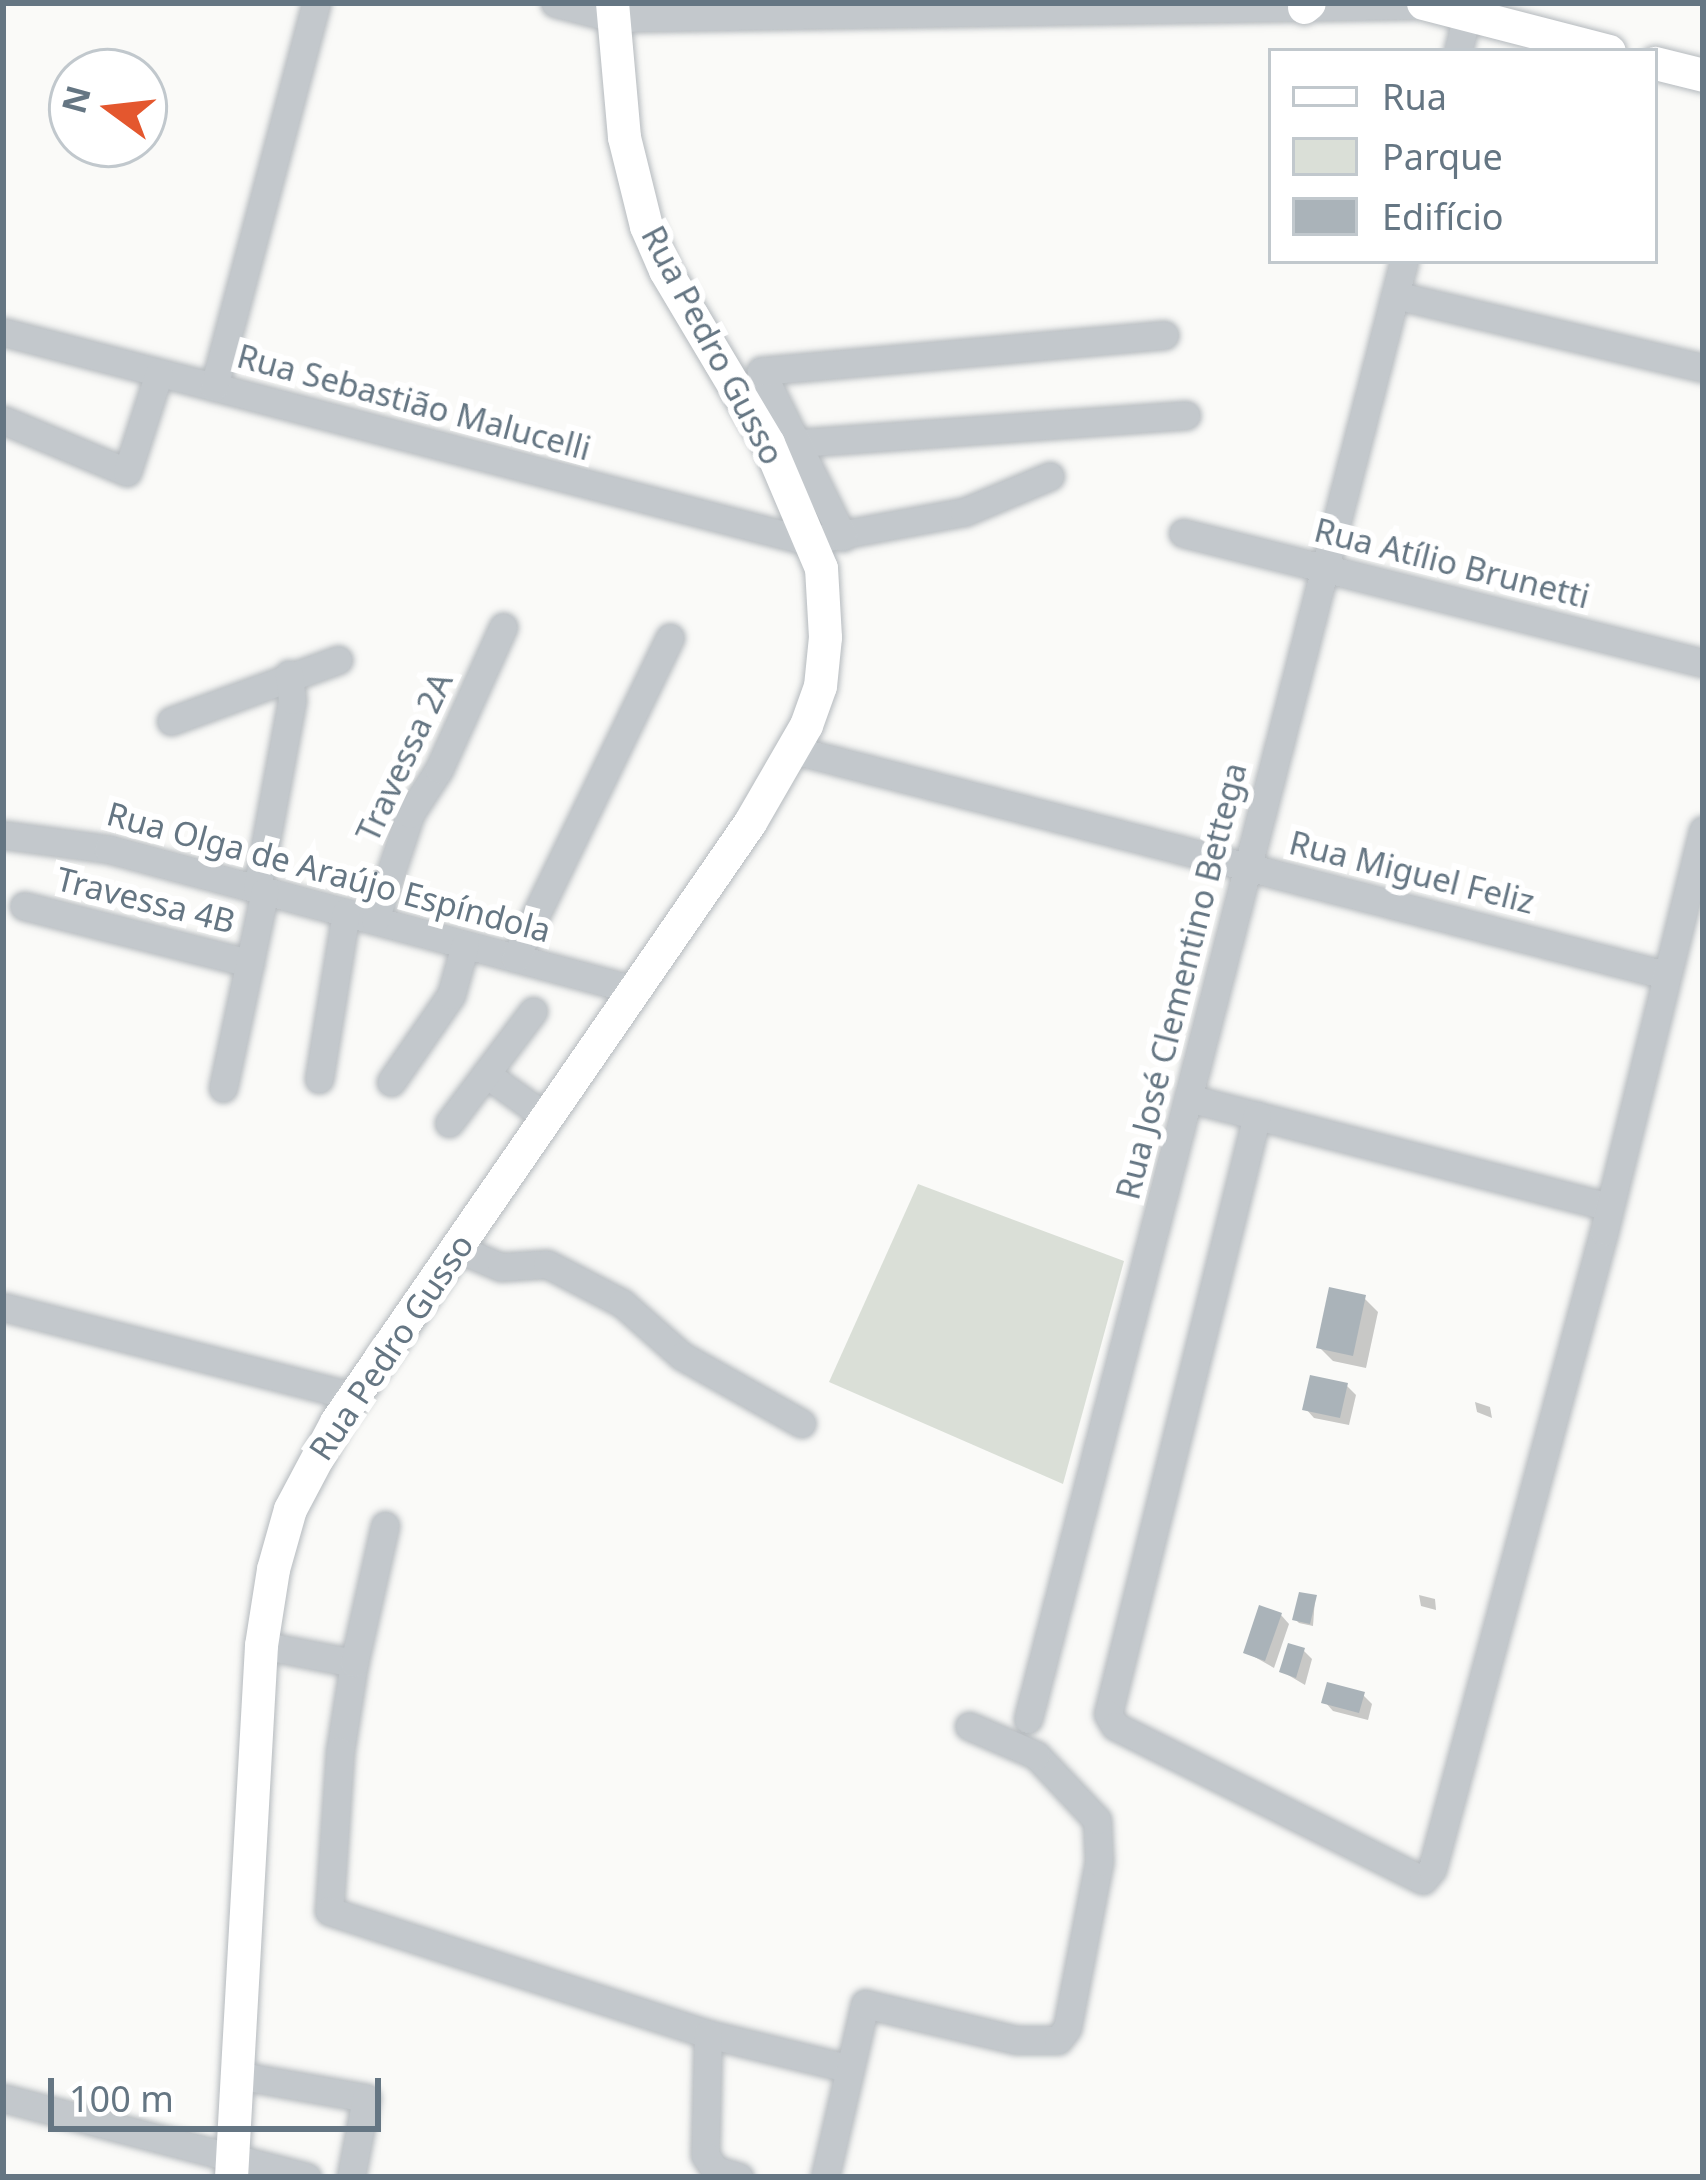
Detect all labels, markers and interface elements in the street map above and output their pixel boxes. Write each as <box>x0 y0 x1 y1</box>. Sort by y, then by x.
north arrow <box>48 48 168 168</box>
legend <box>1268 48 1658 264</box>
text: Rua <box>1382 72 1447 121</box>
text: N <box>50 81 101 118</box>
text: Parque <box>1382 132 1503 181</box>
text: Edifício <box>1382 192 1503 241</box>
street label: Rua Pedro Gusso <box>633 219 793 471</box>
street label: Rua Sebastião Malucelli <box>233 336 595 468</box>
street label: Rua Atílio Brunetti <box>1310 510 1594 616</box>
street label: Travessa 2A <box>348 666 460 848</box>
street label: Rua José Clementino Bettega <box>1108 759 1254 1203</box>
street label: Rua Olga de Araújo Espíndola <box>103 794 555 950</box>
street label: Rua Miguel Feliz <box>1285 822 1539 922</box>
street label: Travessa 4B <box>53 859 239 941</box>
street label: Rua Pedro Gusso <box>301 1226 481 1468</box>
scale bar <box>54 2054 387 2128</box>
text: 100 m <box>69 2074 174 2123</box>

